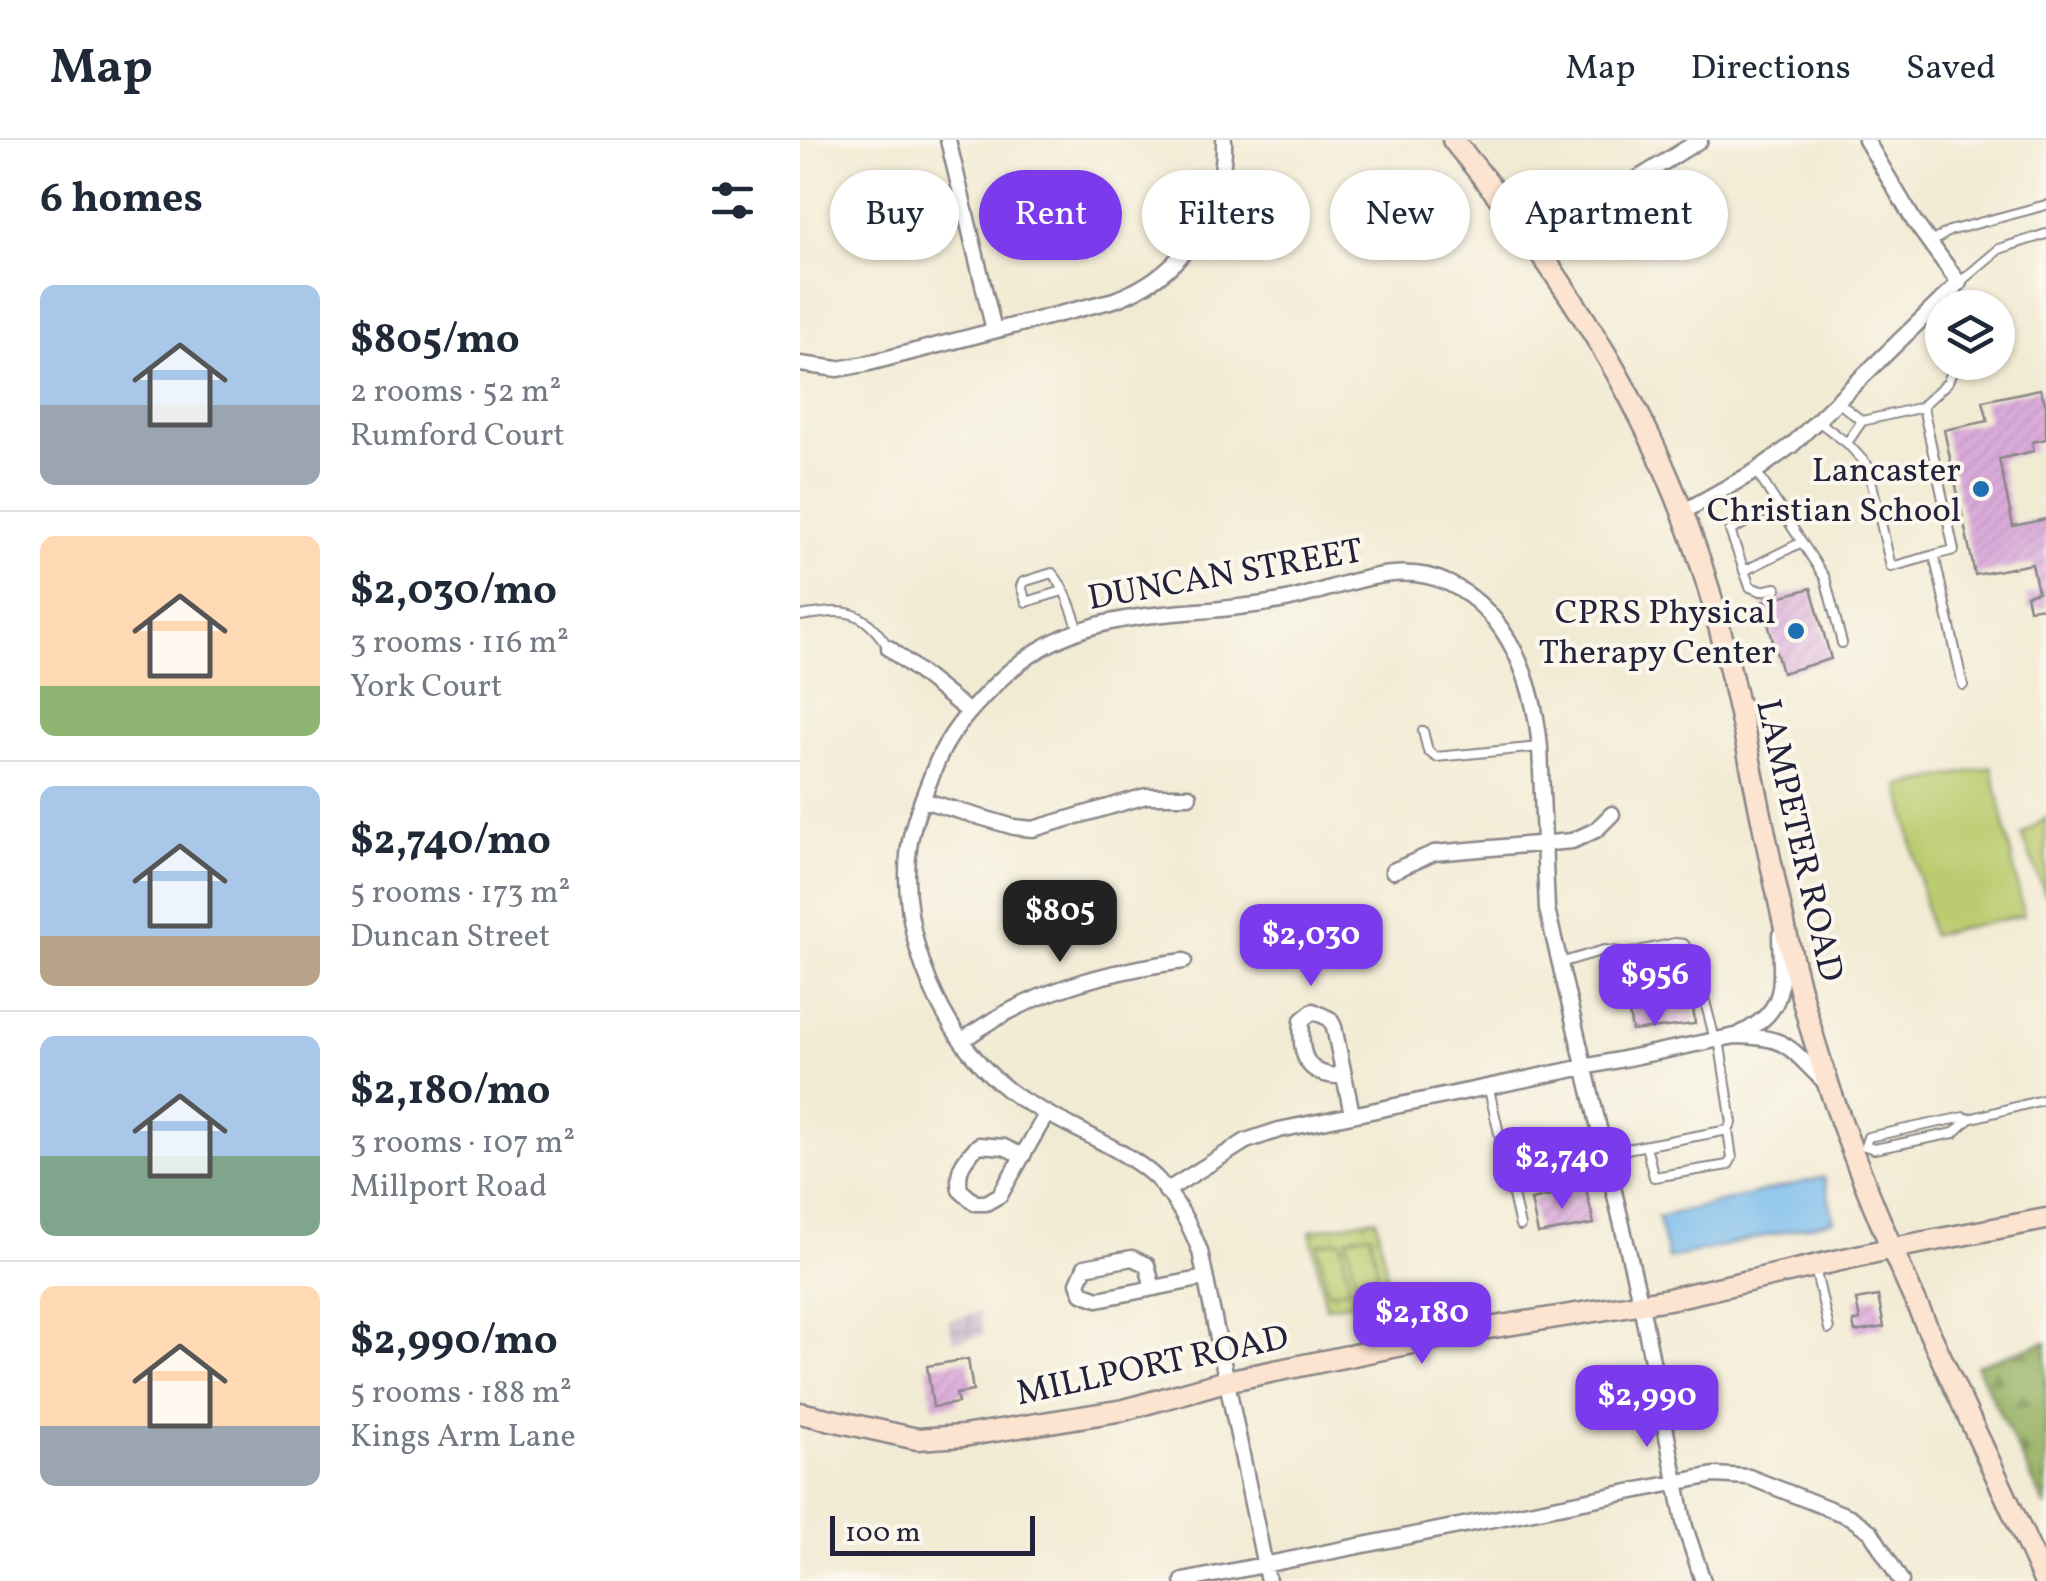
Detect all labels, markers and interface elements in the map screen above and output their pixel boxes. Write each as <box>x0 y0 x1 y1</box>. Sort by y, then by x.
text: Map <box>50 36 153 103</box>
text: Map <box>1565 45 1636 93</box>
text: Directions <box>1691 45 1851 93</box>
text: Saved <box>1906 45 1996 93</box>
chip: Buy <box>830 170 959 260</box>
chip: Rent <box>979 170 1122 260</box>
chip: Filters <box>1142 170 1310 260</box>
chip: New <box>1330 170 1470 260</box>
chip: Apartment <box>1490 170 1728 260</box>
text: 6 homes <box>40 171 203 230</box>
icon: filters <box>705 173 760 228</box>
map controls <box>1925 290 2015 380</box>
button: layers <box>1925 290 2015 380</box>
text: $805/mo <box>350 312 520 371</box>
icon: home <box>120 325 240 445</box>
text: 2 rooms · 52 m² <box>350 371 561 415</box>
text: Rumford Court <box>350 415 565 459</box>
place label: Lancaster Christian School <box>1707 448 1961 536</box>
marker: Lancaster Christian School <box>1970 478 1992 500</box>
street label: DUNCAN STREET <box>1084 528 1367 624</box>
text: $2,030/mo <box>350 563 557 622</box>
icon: home <box>120 576 240 696</box>
place label: CPRS Physical Therapy Center <box>1539 590 1776 678</box>
marker: CPRS Physical Therapy Center <box>1785 620 1807 642</box>
text: 3 rooms · 116 m² <box>350 622 569 666</box>
text: York Court <box>350 666 502 710</box>
street label: LAMPETER ROAD <box>1742 695 1854 986</box>
text: $2,740/mo <box>350 813 551 872</box>
icon: home <box>120 826 240 946</box>
text: 5 rooms · 173 m² <box>350 872 570 916</box>
pin: $805 <box>1001 880 1119 965</box>
text: $805 <box>1025 890 1095 934</box>
pin: $2,030 <box>1230 904 1392 989</box>
text: $2,030 <box>1262 914 1360 958</box>
text: Duncan Street <box>350 916 550 960</box>
pin: $956 <box>1596 944 1714 1029</box>
text: $956 <box>1621 954 1689 998</box>
text: $2,180/mo <box>350 1063 551 1122</box>
icon: home <box>120 1076 240 1196</box>
text: 3 rooms · 107 m² <box>350 1122 575 1166</box>
pin: $2,740 <box>1481 1127 1643 1212</box>
text: $2,740 <box>1515 1137 1609 1181</box>
text: Millport Road <box>350 1166 547 1210</box>
pin: $2,180 <box>1341 1282 1503 1367</box>
text: $2,180 <box>1375 1292 1469 1336</box>
text: $2,990/mo <box>350 1313 558 1372</box>
street label: MILLPORT ROAD <box>1012 1315 1293 1419</box>
icon: home <box>120 1326 240 1446</box>
pin: $2,990 <box>1566 1365 1728 1450</box>
text: 5 rooms · 188 m² <box>350 1372 572 1416</box>
text: $2,990 <box>1597 1375 1697 1419</box>
text: Kings Arm Lane <box>350 1416 576 1460</box>
scale bar <box>830 1511 1035 1556</box>
text: 100 m <box>845 1514 920 1553</box>

